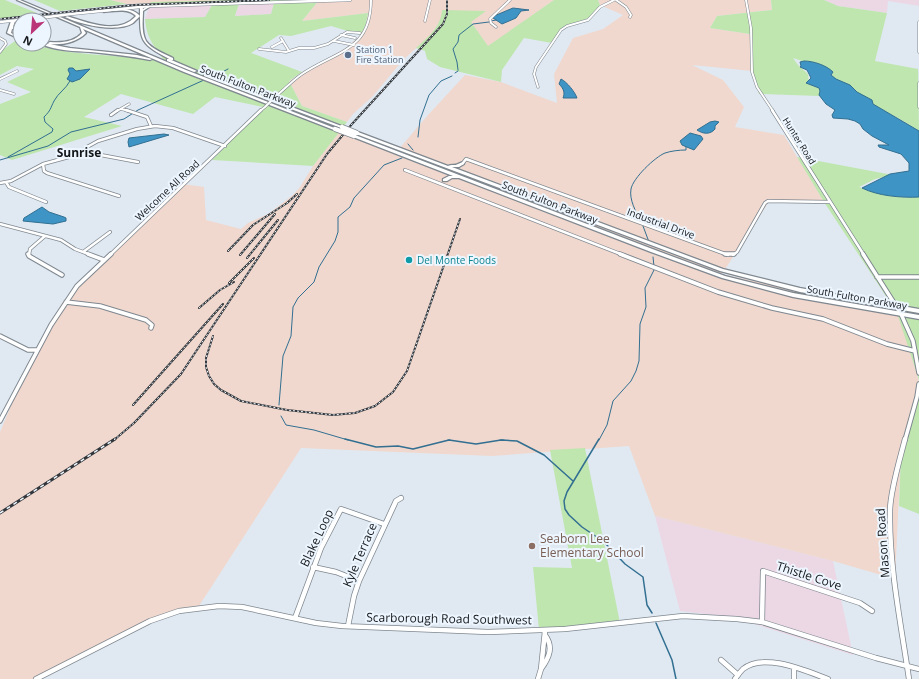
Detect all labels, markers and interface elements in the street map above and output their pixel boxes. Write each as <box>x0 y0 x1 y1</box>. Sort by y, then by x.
north arrow <box>12 12 52 52</box>
text: N <box>20 33 35 50</box>
place label: Station 1 Fire Station <box>356 43 404 66</box>
marker: Station 1 Fire Station <box>343 50 353 60</box>
street label: South Fulton Parkway <box>198 61 299 111</box>
street label: Hunter Road <box>780 115 819 167</box>
district label: Sunrise <box>57 144 101 161</box>
street label: Welcome All Road <box>132 156 202 224</box>
street label: South Fulton Parkway <box>500 177 601 227</box>
street label: Industrial Drive <box>625 204 697 242</box>
place label: Del Monte Foods <box>417 253 496 267</box>
marker: Del Monte Foods <box>404 255 414 265</box>
street label: South Fulton Parkway <box>806 281 909 313</box>
street label: Blake Loop <box>296 506 337 569</box>
street label: Mason Road <box>872 508 893 578</box>
street label: Kyle Terrace <box>338 520 381 590</box>
place label: Seaborn Lee Elementary School <box>540 530 644 561</box>
marker: Seaborn Lee Elementary School <box>527 541 537 551</box>
street label: Thistle Cove <box>774 557 844 594</box>
street label: Scarborough Road Southwest <box>366 609 532 628</box>

